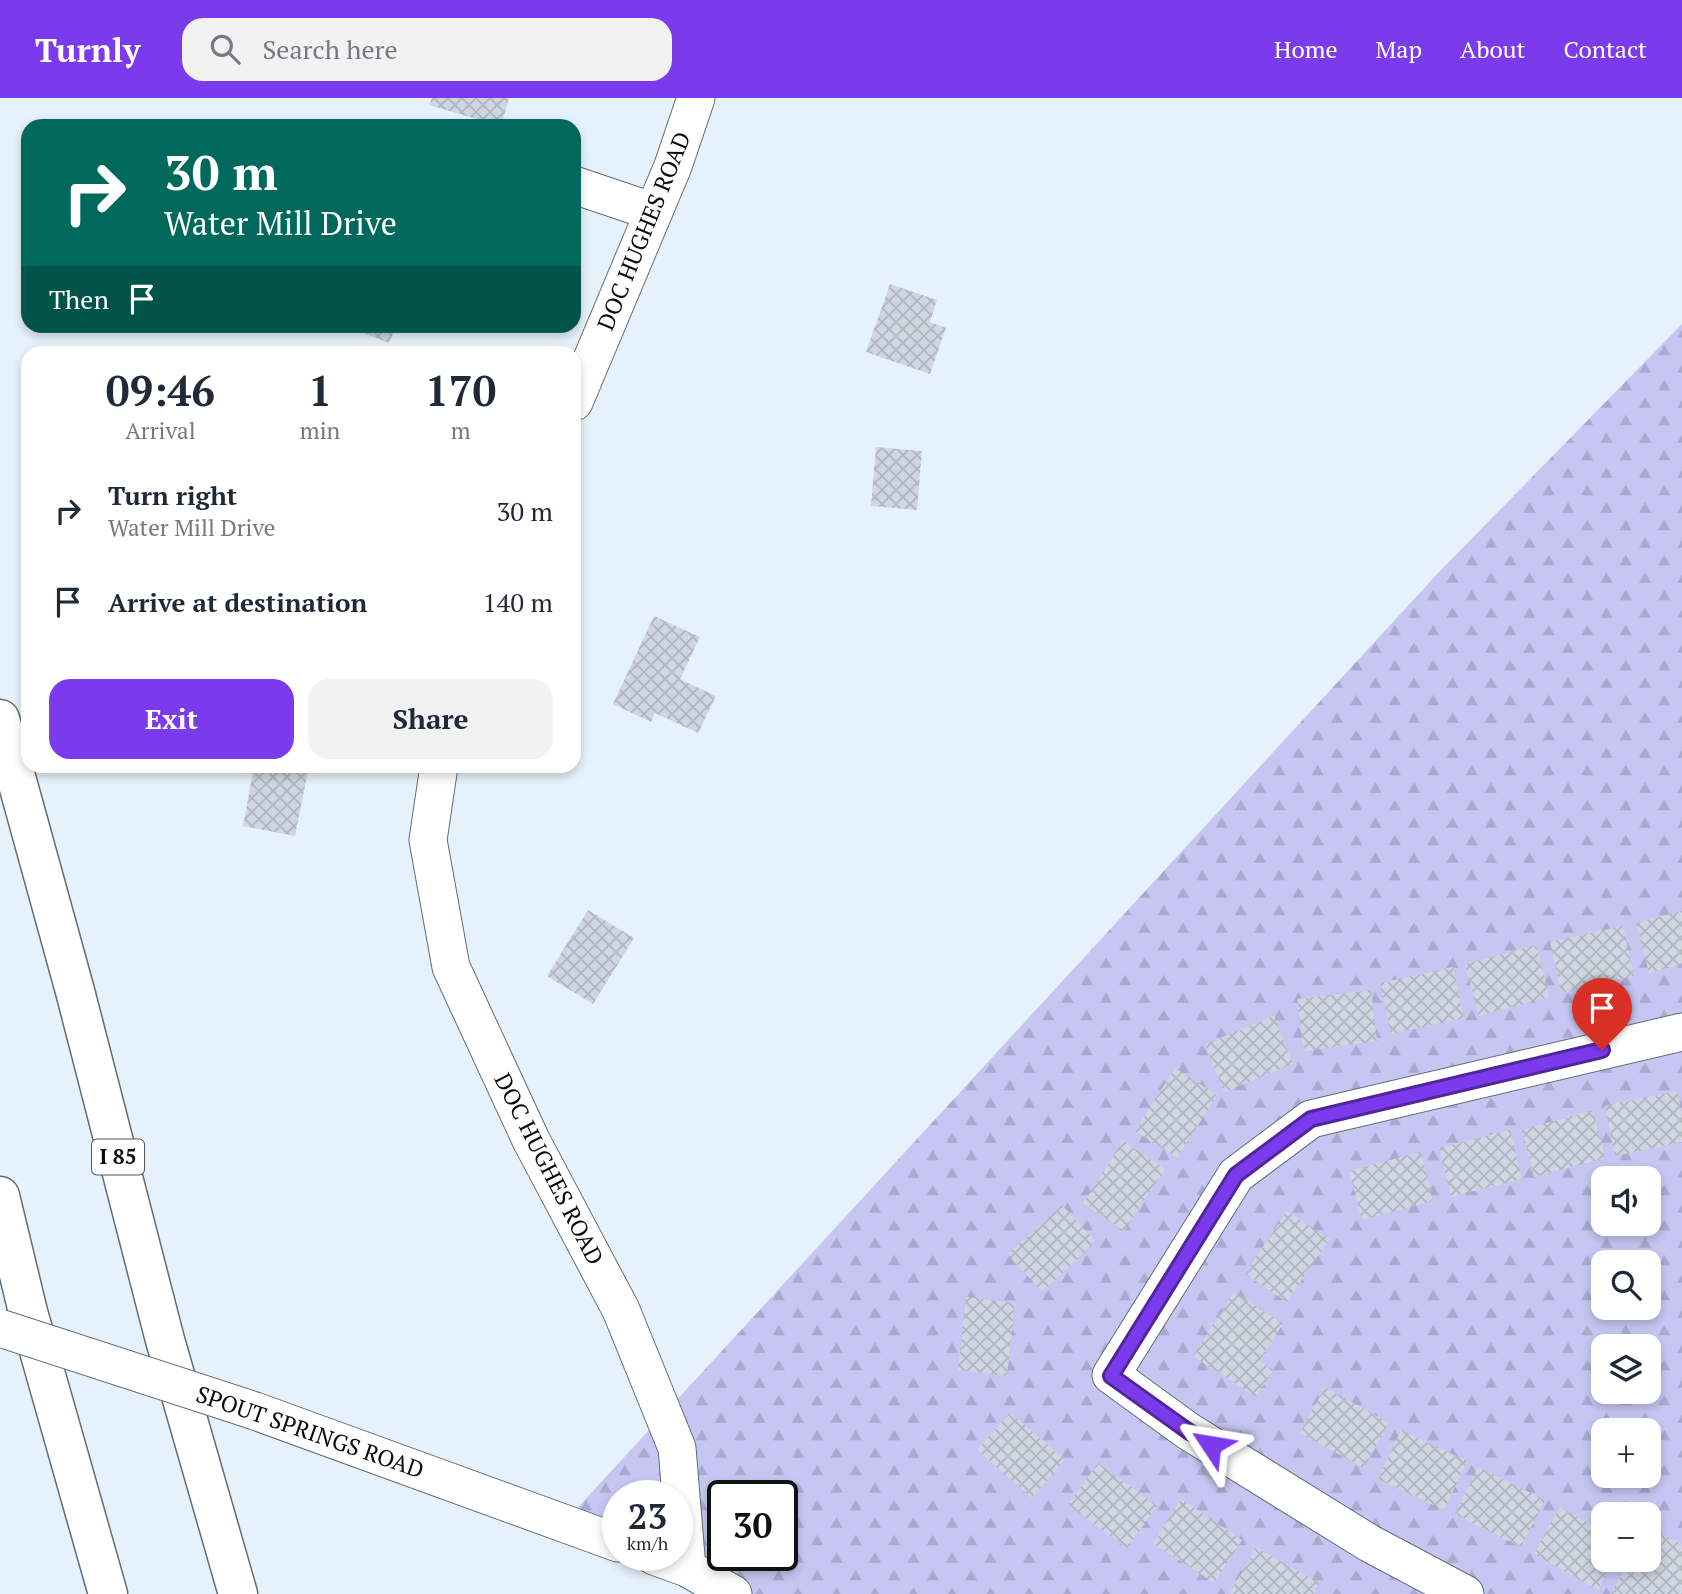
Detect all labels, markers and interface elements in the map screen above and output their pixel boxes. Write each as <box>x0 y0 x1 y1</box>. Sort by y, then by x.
search box <box>182 18 672 81</box>
text: Turnly <box>35 28 140 71</box>
icon: search <box>206 30 244 68</box>
text: Search here <box>262 32 398 66</box>
text: Home <box>1274 33 1338 65</box>
text: Map <box>1376 33 1422 65</box>
text: About <box>1460 33 1526 65</box>
text: Contact <box>1564 33 1647 65</box>
street label: DOC HUGHES ROAD <box>590 127 698 335</box>
text: 30 m <box>164 139 278 204</box>
icon: right <box>49 147 140 238</box>
text: Water Mill Drive <box>164 202 397 244</box>
icon: arrive <box>123 280 161 318</box>
text: Then <box>49 282 109 316</box>
text: 09:46 <box>106 362 215 418</box>
text: 1 <box>308 362 332 418</box>
text: 170 <box>425 362 496 418</box>
text: Arrival <box>125 415 196 446</box>
text: min <box>300 415 340 446</box>
text: m <box>451 415 471 446</box>
text: Turn right <box>108 478 237 512</box>
icon: right <box>49 492 87 530</box>
text: 30 m <box>497 494 553 528</box>
text: Water Mill Drive <box>108 512 275 543</box>
icon: arrive <box>49 583 87 621</box>
text: Arrive at destination <box>108 585 367 619</box>
text: 140 m <box>483 585 553 619</box>
button: Exit <box>49 679 294 759</box>
button: Share <box>308 679 553 759</box>
pin <box>1572 978 1632 1050</box>
icon: arrive <box>1583 989 1621 1027</box>
street label: DOC HUGHES ROAD <box>488 1068 611 1270</box>
road number: I 85 <box>92 1140 144 1174</box>
map controls <box>1591 1166 1661 1572</box>
button: sound <box>1591 1166 1661 1236</box>
button: search <box>1591 1250 1661 1320</box>
button: layers <box>1591 1334 1661 1404</box>
street label: SPOUT SPRINGS ROAD <box>192 1378 428 1485</box>
position arrow <box>1174 1408 1248 1482</box>
button: + <box>1591 1418 1661 1488</box>
speed limit sign: 30 <box>707 1480 798 1571</box>
text: 23 <box>628 1493 667 1539</box>
button: − <box>1591 1502 1661 1572</box>
text: km/h <box>627 1531 668 1555</box>

